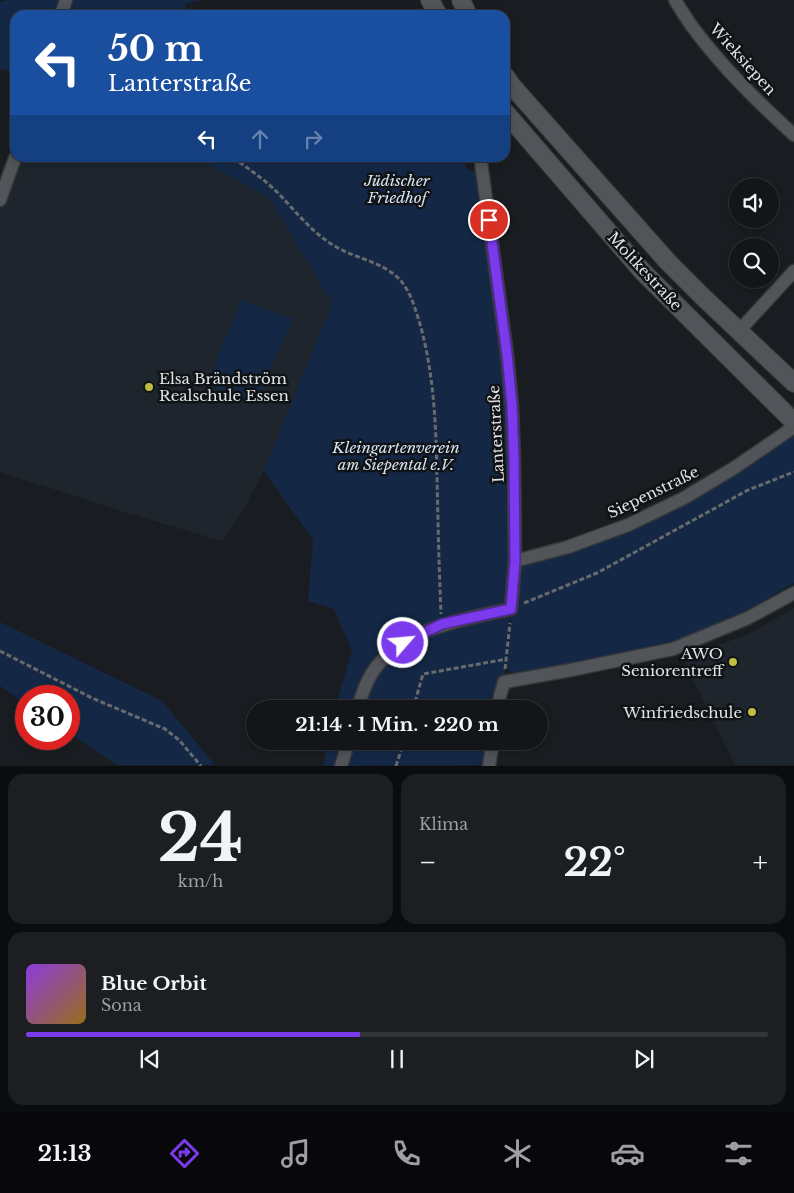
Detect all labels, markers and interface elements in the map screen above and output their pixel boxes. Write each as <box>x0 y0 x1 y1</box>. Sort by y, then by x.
street label: Wieksiepen <box>705 18 780 99</box>
text: 50 m <box>108 27 203 70</box>
icon: left <box>25 30 90 95</box>
text: Lanterstraße <box>108 70 251 97</box>
icon: left <box>193 125 221 153</box>
icon: ahead <box>246 125 274 153</box>
icon: right <box>299 125 327 153</box>
park label: Jüdischer Friedhof <box>363 171 431 207</box>
map controls <box>729 178 779 288</box>
button: sound <box>729 178 779 228</box>
pin <box>468 199 510 241</box>
icon: arrive <box>475 206 503 234</box>
street label: Moltkestraße <box>604 228 686 314</box>
button: search <box>729 238 779 288</box>
place label: Elsa Brändström Realschule Essen <box>159 369 289 405</box>
marker: Elsa Brändström Realschule Essen <box>143 381 155 393</box>
street label: Lanterstraße <box>484 385 508 483</box>
park label: Kleingartenverein am Siepental e.V. <box>331 438 460 474</box>
street label: Siepenstraße <box>604 462 702 522</box>
position arrow <box>376 616 428 668</box>
place label: AWO Seniorentreff <box>621 644 725 680</box>
marker: AWO Seniorentreff <box>727 656 739 668</box>
speed limit sign: 30 <box>15 685 80 750</box>
place label: Winfriedschule <box>622 703 742 722</box>
marker: Winfriedschule <box>746 706 758 718</box>
text: 21:14 · 1 Min. · 220 m <box>295 713 499 736</box>
text: 24 <box>158 798 243 879</box>
text: Klima <box>419 814 468 834</box>
text: 22° <box>564 839 626 886</box>
text: − <box>419 845 437 880</box>
text: + <box>753 845 768 880</box>
text: km/h <box>178 871 223 891</box>
text: Blue Orbit <box>101 972 207 995</box>
text: Sona <box>101 995 142 1015</box>
icon: previous <box>136 1045 164 1073</box>
icon: pause <box>383 1045 411 1073</box>
icon: next <box>630 1045 658 1073</box>
icon: directions <box>167 1136 202 1171</box>
icon: music <box>278 1136 313 1171</box>
icon: phone <box>389 1136 424 1171</box>
icon: climate <box>500 1136 535 1171</box>
icon: car <box>610 1136 645 1171</box>
icon: filters <box>721 1136 756 1171</box>
text: 21:13 <box>38 1140 92 1167</box>

